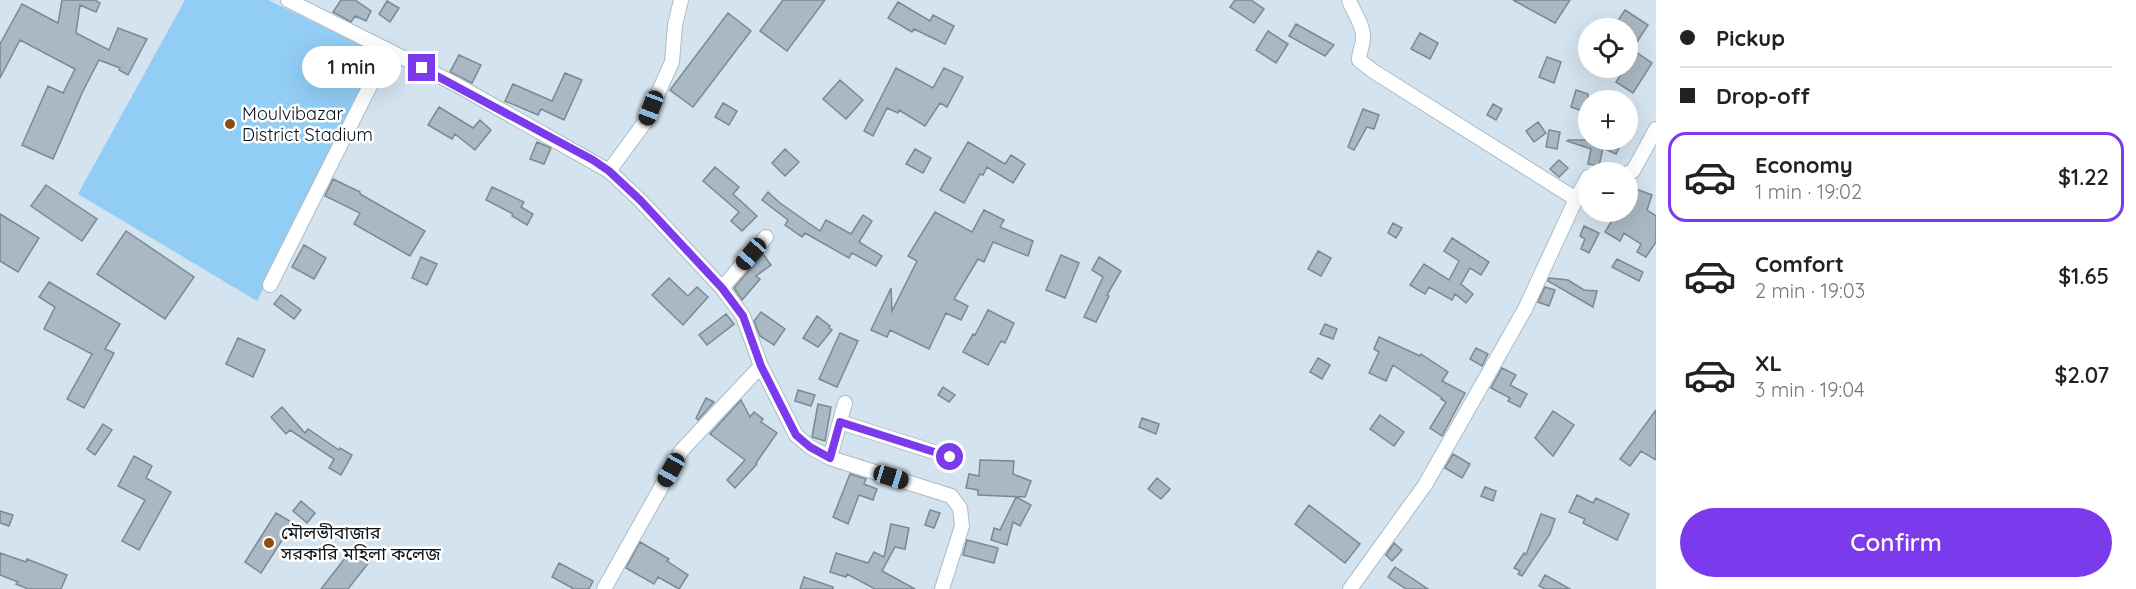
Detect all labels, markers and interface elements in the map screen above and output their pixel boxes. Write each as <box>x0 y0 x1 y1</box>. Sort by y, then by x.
map controls <box>1578 18 1638 222</box>
button: locate <box>1578 18 1638 78</box>
text: Pickup <box>1716 24 1785 52</box>
callout: 1 min <box>302 47 401 89</box>
text: 1 min <box>328 54 375 79</box>
route end <box>408 54 435 81</box>
text: Drop-off <box>1716 82 1810 110</box>
car <box>636 88 666 128</box>
button: + <box>1578 90 1638 150</box>
place label: Moulvibazar District Stadium <box>242 102 373 146</box>
marker: Moulvibazar District Stadium <box>223 117 237 131</box>
icon: car <box>1683 150 1737 204</box>
text: Economy <box>1755 151 1853 179</box>
button: − <box>1578 162 1638 222</box>
text: $1.22 <box>2058 163 2109 191</box>
text: 1 min · 19:02 <box>1755 179 1862 204</box>
car <box>732 235 770 273</box>
icon: car <box>1683 249 1737 303</box>
text: Comfort <box>1755 250 1844 278</box>
text: $1.65 <box>2058 262 2109 290</box>
text: 2 min · 19:03 <box>1755 278 1865 303</box>
icon: car <box>1683 348 1737 402</box>
text: XL <box>1755 349 1782 377</box>
text: $2.07 <box>2055 361 2109 389</box>
text: 3 min · 19:04 <box>1755 377 1865 402</box>
route start <box>936 443 963 470</box>
car <box>654 450 688 490</box>
car <box>871 463 911 491</box>
button: Confirm <box>1680 508 2112 577</box>
place label: মৌলভীবাজার সরকারি মহিলা কলেজ <box>280 521 441 565</box>
marker: মৌলভীবাজার সরকারি মহিলা কলেজ <box>262 536 276 550</box>

